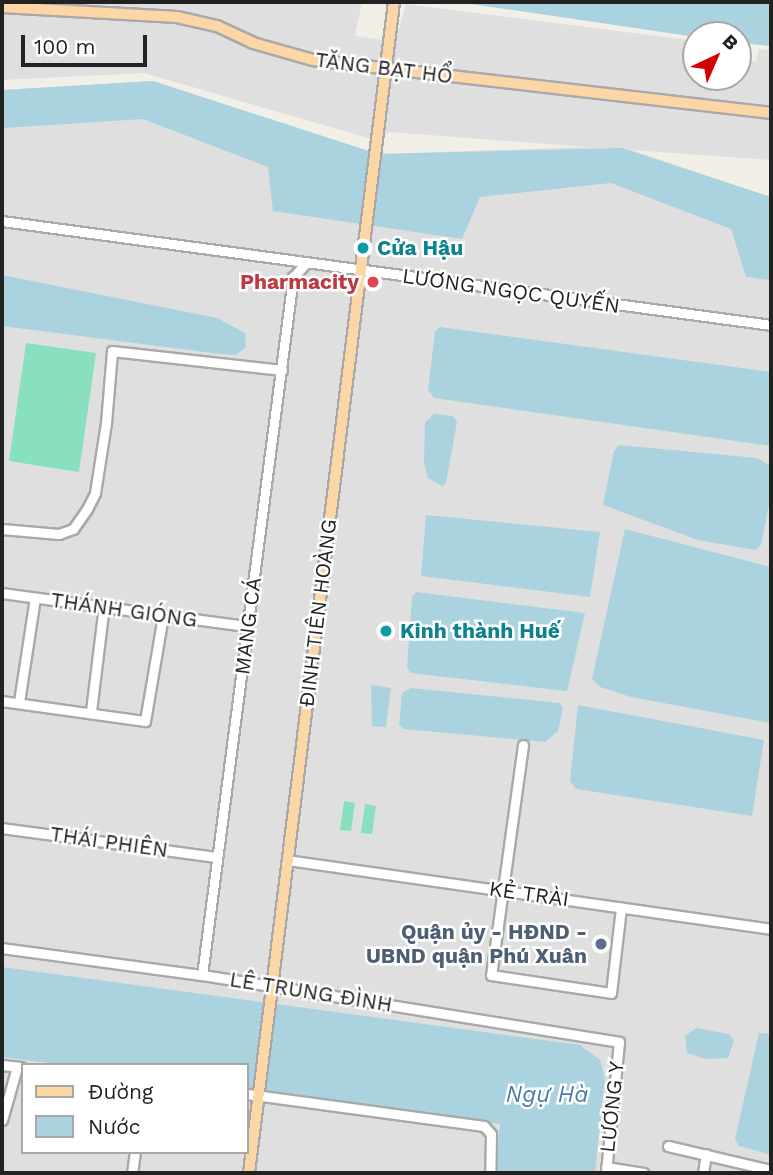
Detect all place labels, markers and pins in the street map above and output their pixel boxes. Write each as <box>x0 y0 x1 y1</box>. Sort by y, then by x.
place label: Cửa Hậu <box>377 235 463 261</box>
marker: Cửa Hậu <box>355 240 371 256</box>
place label: Pharmacity <box>240 269 359 295</box>
marker: Pharmacity <box>365 274 381 290</box>
place label: Kinh thành Huế <box>400 618 560 644</box>
marker: Kinh thành Huế <box>378 623 394 639</box>
place label: Quận ủy - HĐND - UBND quận Phú Xuân <box>366 919 587 969</box>
marker: Quận ủy - HĐND - UBND quận Phú Xuân <box>593 936 609 952</box>

